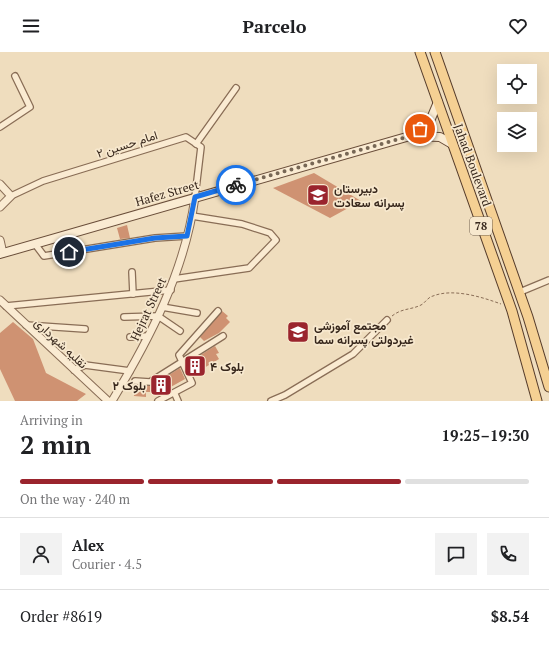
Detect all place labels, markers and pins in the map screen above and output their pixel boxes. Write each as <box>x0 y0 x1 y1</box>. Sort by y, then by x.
pin <box>403 112 437 146</box>
place label: دبیرستان پسرانه سعادت <box>334 181 405 211</box>
school or university icon: دبیرستان پسرانه سعادت <box>305 182 331 208</box>
pin <box>52 235 86 269</box>
place label: مجتمع آموزشی غیردولتی پسرانه سما <box>314 318 414 348</box>
school or university icon: مجتمع آموزشی غیردولتی پسرانه سما <box>285 319 311 345</box>
building icon: بلوک ۴ <box>182 353 208 379</box>
place label: بلوک ۴ <box>210 359 244 375</box>
building icon: بلوک ۲ <box>148 372 174 398</box>
place label: بلوک ۲ <box>113 378 146 394</box>

